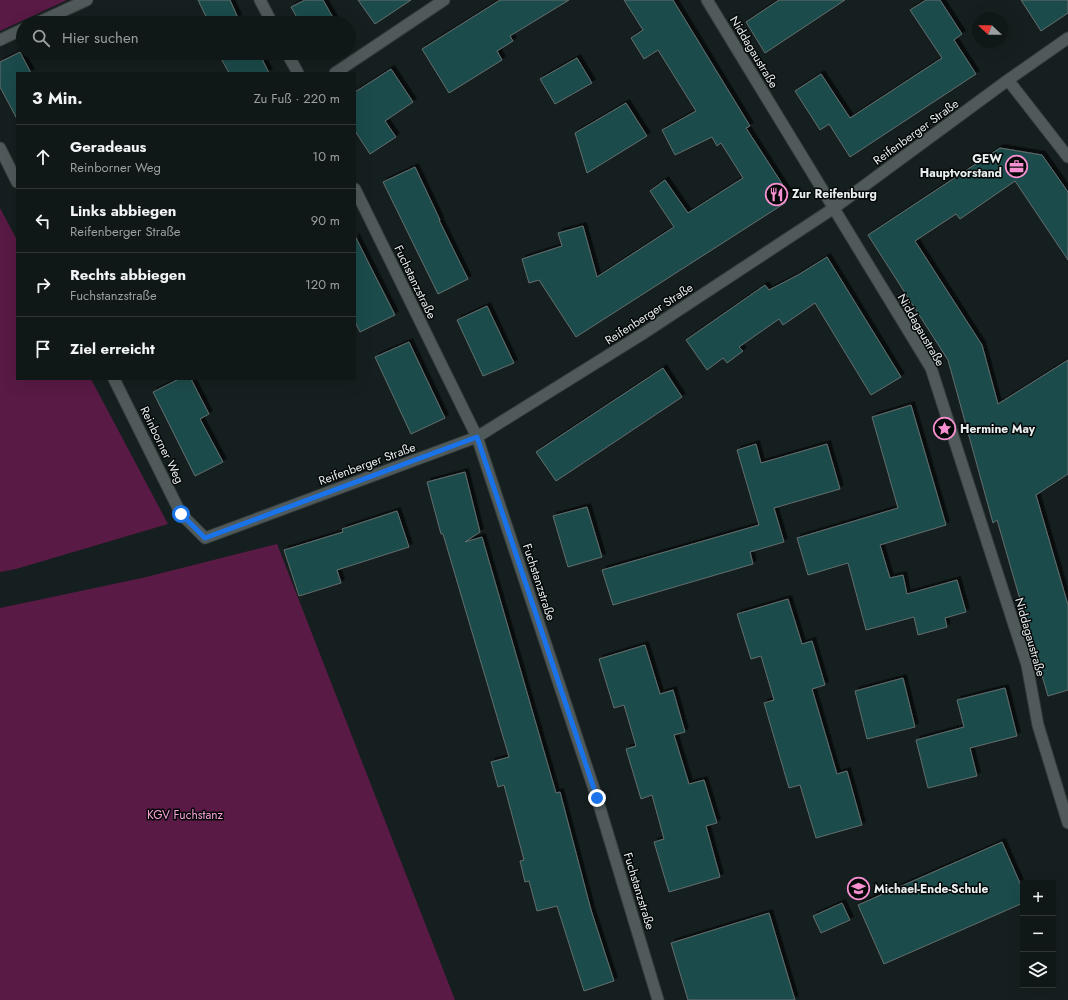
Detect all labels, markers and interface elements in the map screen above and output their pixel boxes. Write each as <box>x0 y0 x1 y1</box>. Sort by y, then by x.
street label: Niddagaustraße <box>725 12 783 92</box>
north arrow <box>972 12 1008 48</box>
search box <box>16 16 356 60</box>
icon: search <box>30 27 52 49</box>
text: Hier suchen <box>62 27 139 49</box>
text: 3 Min. <box>32 86 83 110</box>
text: Zu Fuß · 220 m <box>254 89 340 108</box>
street label: Reifenberger Straße <box>869 95 963 169</box>
text: Geradeaus <box>70 136 146 158</box>
icon: ahead <box>32 146 54 168</box>
text: 10 m <box>312 147 340 166</box>
place label: GEW Hauptvorstand <box>920 150 1002 182</box>
office icon: GEW Hauptvorstand <box>1004 153 1030 179</box>
text: Reinborner Weg <box>70 158 161 177</box>
restaurant icon: Zur Reifenburg <box>764 181 790 207</box>
place label: Zur Reifenburg <box>792 185 877 203</box>
text: Links abbiegen <box>70 200 176 222</box>
icon: left <box>32 210 54 232</box>
text: 90 m <box>311 211 340 230</box>
text: Reifenberger Straße <box>70 222 180 241</box>
street label: Fuchstanzstraße <box>389 242 441 322</box>
text: Rechts abbiegen <box>70 264 186 286</box>
icon: right <box>32 274 54 296</box>
text: 120 m <box>305 275 340 294</box>
street label: Reifenberger Straße <box>601 279 697 349</box>
text: Fuchstanzstraße <box>70 286 157 305</box>
street label: Niddagaustraße <box>893 290 949 370</box>
icon: arrive <box>32 338 54 360</box>
text: Ziel erreicht <box>70 338 155 360</box>
street label: Reinborner Weg <box>136 403 188 487</box>
place icon: Hermine May <box>931 416 957 442</box>
place label: Hermine May <box>960 420 1036 438</box>
street label: Reifenberger Straße <box>316 438 418 490</box>
route start <box>172 505 190 523</box>
street label: Fuchstanzstraße <box>518 541 560 623</box>
street label: Niddagaustraße <box>1010 595 1050 679</box>
route end <box>588 789 606 807</box>
park label: KGV Fuchstanz <box>147 806 224 824</box>
street label: Fuchstanzstraße <box>619 850 659 932</box>
school or university icon: Michael-Ende-Schule <box>845 876 871 902</box>
place label: Michael-Ende-Schule <box>874 880 988 898</box>
map controls <box>1020 880 1056 988</box>
button: + <box>1020 880 1056 916</box>
button: − <box>1020 916 1056 952</box>
button: layers <box>1020 952 1056 988</box>

